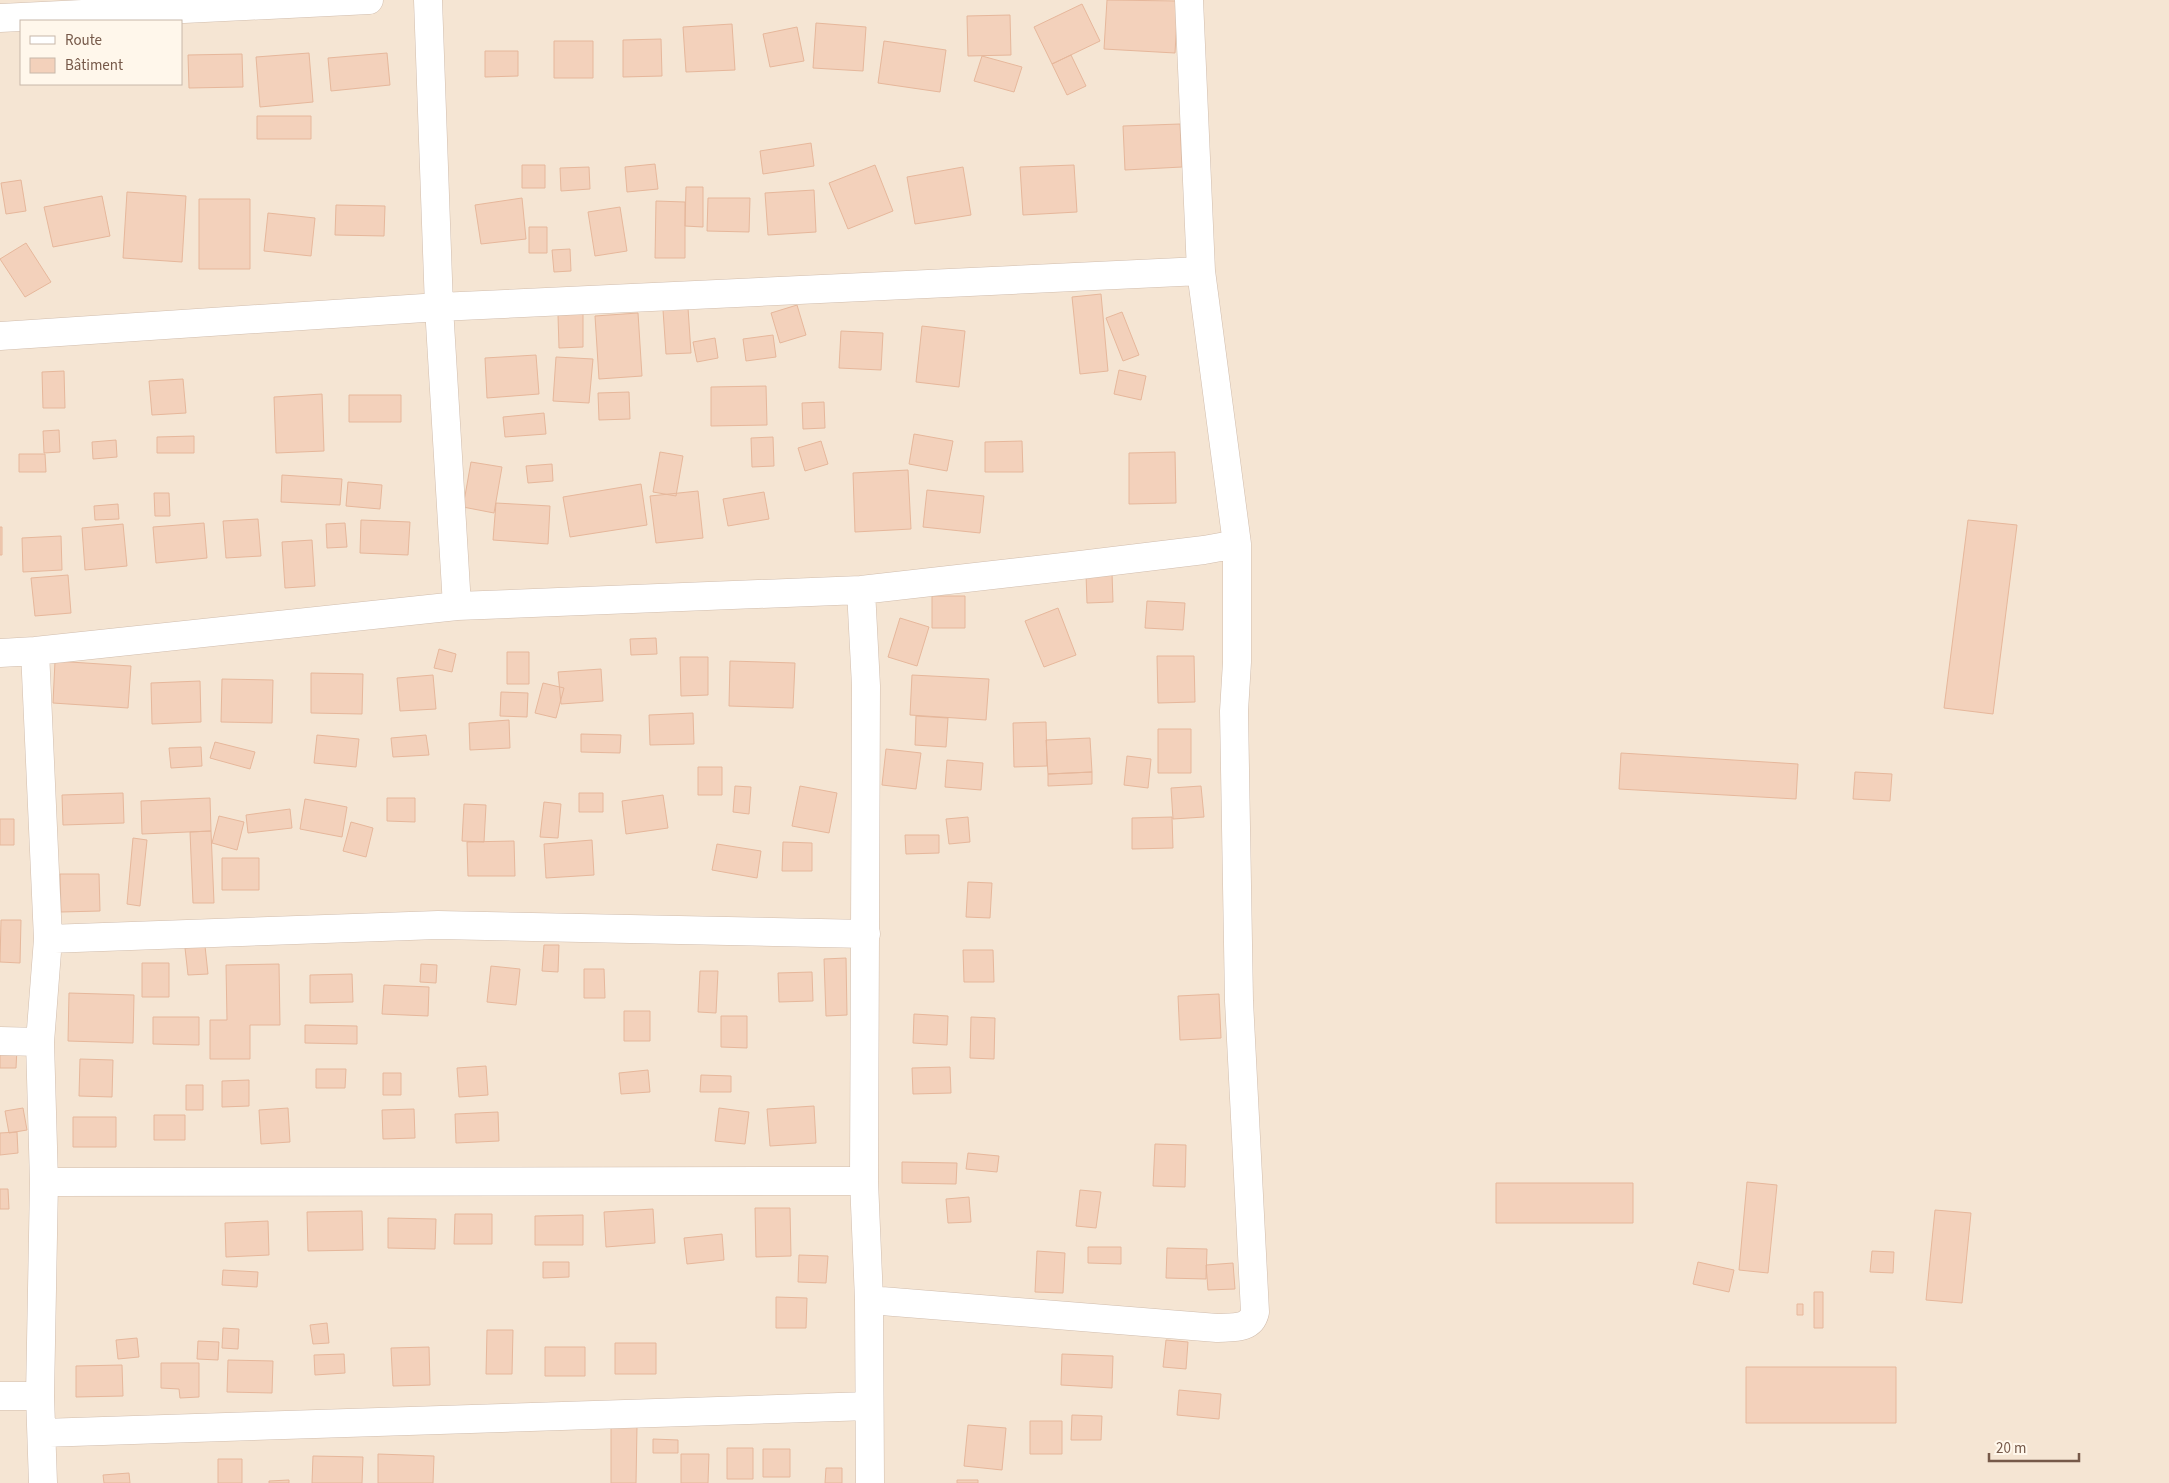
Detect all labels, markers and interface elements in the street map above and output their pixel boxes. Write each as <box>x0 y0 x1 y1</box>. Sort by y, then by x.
legend <box>20 20 182 85</box>
text: Route <box>65 30 102 51</box>
text: Bâtiment <box>65 55 123 76</box>
scale bar <box>1989 1430 2079 1462</box>
text: 20 m <box>1996 1438 2026 1459</box>

